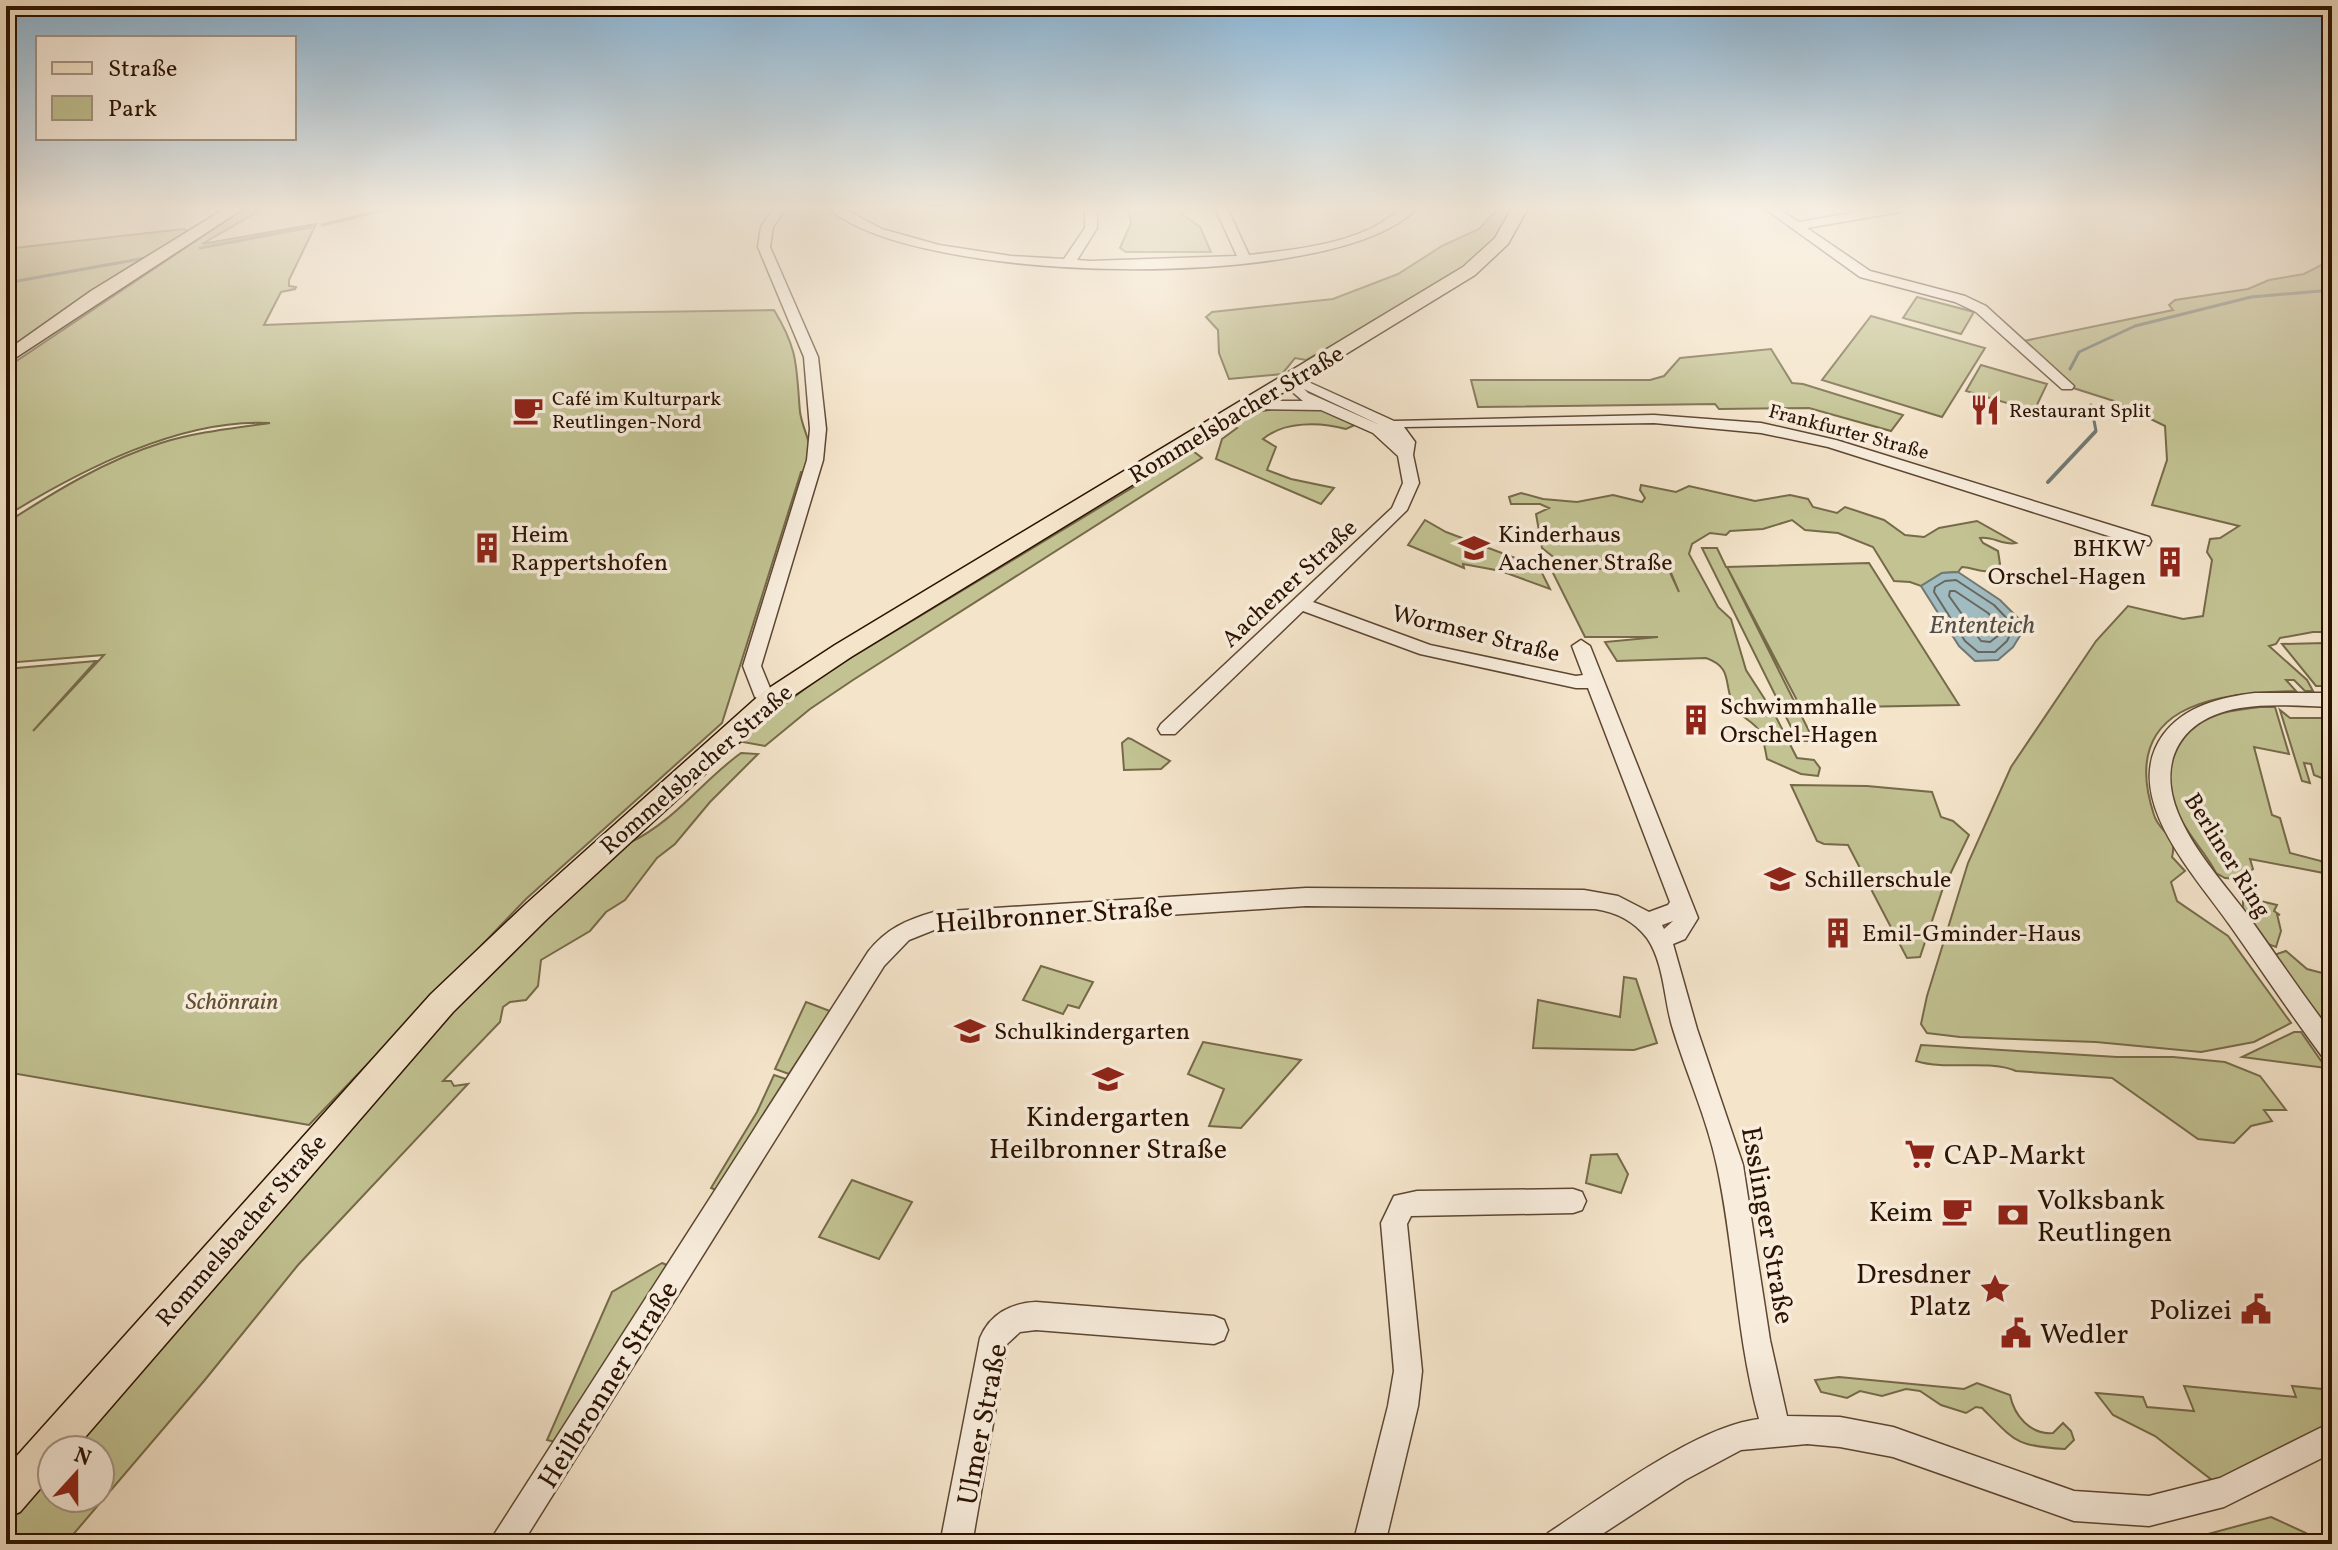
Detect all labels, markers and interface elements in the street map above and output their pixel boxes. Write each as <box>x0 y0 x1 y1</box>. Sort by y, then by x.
legend <box>36 36 296 140</box>
text: Straße <box>108 53 177 87</box>
text: Park <box>108 93 157 127</box>
street label: Rommelsbacher Straße <box>1123 338 1351 493</box>
place label: Café im Kulturpark Reutlingen-Nord <box>552 386 721 437</box>
cafe icon: Café im Kulturpark Reutlingen-Nord <box>511 393 545 427</box>
restaurant icon: Restaurant Split <box>1968 393 2002 427</box>
street label: Frankfurter Straße <box>1765 398 1932 468</box>
place label: Restaurant Split <box>2009 398 2151 426</box>
street label: Aachener Straße <box>1215 512 1366 656</box>
place label: Heim Rappertshofen <box>511 519 668 581</box>
place label: Kinderhaus Aachener Straße <box>1498 519 1673 581</box>
building icon: Heim Rappertshofen <box>470 531 504 565</box>
school or university icon: Kinderhaus Aachener Straße <box>1457 531 1491 565</box>
place label: BHKW Orschel-Hagen <box>1988 533 2146 595</box>
building icon: BHKW Orschel-Hagen <box>2153 545 2187 579</box>
street label: Wormser Straße <box>1388 598 1563 672</box>
water label: Ententeich <box>1929 608 2035 644</box>
street label: Rommelsbacher Straße <box>594 677 801 864</box>
place label: Schwimmhalle Orschel-Hagen <box>1720 691 1878 753</box>
building icon: Schwimmhalle Orschel-Hagen <box>1679 703 1713 737</box>
street label: Berliner Ring <box>2174 787 2278 925</box>
school or university icon: Schillerschule <box>1763 862 1797 896</box>
place label: Schillerschule <box>1804 864 1951 898</box>
street label: Heilbronner Straße <box>934 889 1174 944</box>
building icon: Emil-Gminder-Haus <box>1821 916 1855 950</box>
place label: Emil-Gminder-Haus <box>1862 918 2081 952</box>
park label: Schönrain <box>186 986 278 1020</box>
school or university icon: Schulkindergarten <box>953 1014 987 1048</box>
place label: Schulkindergarten <box>994 1016 1190 1050</box>
school or university icon: Kindergarten Heilbronner Straße <box>1091 1062 1125 1096</box>
place label: Kindergarten Heilbronner Straße <box>989 1099 1227 1170</box>
street label: Esslinger Straße <box>1730 1123 1803 1327</box>
street label: Rommelsbacher Straße <box>149 1128 336 1335</box>
supermarket icon: CAP-Markt <box>1903 1137 1937 1171</box>
place label: CAP-Markt <box>1944 1137 2086 1176</box>
place label: Volksbank Reutlingen <box>2037 1182 2172 1253</box>
place label: Keim <box>1869 1194 1933 1233</box>
cafe icon: Keim <box>1940 1194 1974 1228</box>
bank icon: Volksbank Reutlingen <box>1996 1198 2030 1232</box>
place label: Dresdner Platz <box>1856 1256 1971 1327</box>
place icon: Dresdner Platz <box>1978 1272 2012 1306</box>
street label: Heilbronner Straße <box>529 1274 689 1497</box>
place label: Polizei <box>2149 1292 2232 1331</box>
public building icon: Polizei <box>2239 1292 2273 1326</box>
public building icon: Wedler <box>1999 1316 2033 1350</box>
place label: Wedler <box>2040 1316 2129 1355</box>
street label: Ulmer Straße <box>949 1340 1018 1509</box>
north arrow <box>36 1434 116 1514</box>
text: N <box>69 1440 95 1475</box>

